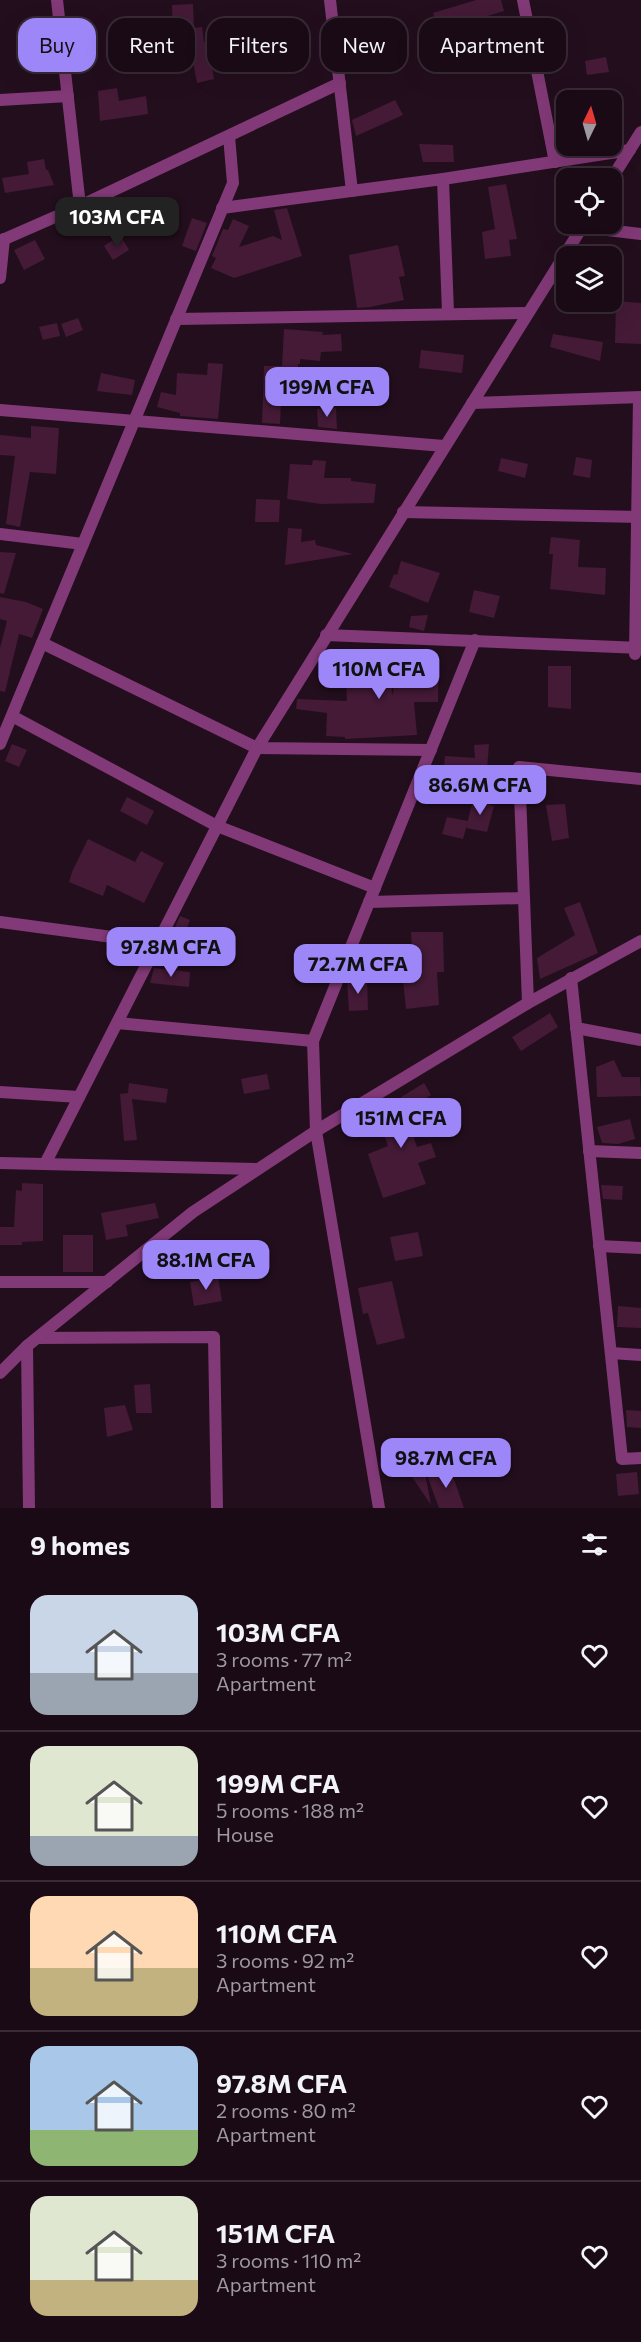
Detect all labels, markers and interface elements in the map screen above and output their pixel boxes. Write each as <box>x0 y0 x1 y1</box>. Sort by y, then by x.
chip: Buy <box>18 18 96 72</box>
chip: Rent <box>108 18 195 72</box>
chip: Filters <box>207 18 309 72</box>
chip: New <box>321 18 407 72</box>
chip: Apartment <box>419 18 566 72</box>
north arrow <box>556 90 622 156</box>
map controls <box>556 90 622 312</box>
button: locate <box>556 168 622 234</box>
pin: 103M CFA <box>55 197 179 248</box>
text: 103M CFA <box>69 204 165 228</box>
button: layers <box>556 246 622 312</box>
pin: 199M CFA <box>265 367 389 418</box>
text: 199M CFA <box>279 374 375 398</box>
pin: 110M CFA <box>317 649 441 700</box>
text: 110M CFA <box>332 656 426 680</box>
pin: 86.6M CFA <box>411 765 549 816</box>
text: 86.6M CFA <box>428 772 532 796</box>
pin: 97.8M CFA <box>102 927 240 978</box>
text: 97.8M CFA <box>121 934 221 958</box>
pin: 72.7M CFA <box>289 944 427 995</box>
text: 72.7M CFA <box>308 951 408 975</box>
pin: 151M CFA <box>339 1098 463 1149</box>
text: 151M CFA <box>355 1105 447 1129</box>
pin: 88.1M CFA <box>137 1240 275 1291</box>
text: 88.1M CFA <box>156 1247 256 1271</box>
pin: 98.7M CFA <box>377 1438 515 1489</box>
text: 98.7M CFA <box>395 1445 497 1469</box>
icon: filters <box>578 1528 611 1561</box>
text: 9 homes <box>30 1529 130 1560</box>
text: 103M CFA <box>216 1616 340 1647</box>
icon: home <box>78 1619 150 1691</box>
icon: heart <box>578 1639 611 1672</box>
text: 3 rooms · 77 m² <box>216 1647 352 1671</box>
text: Apartment <box>216 1671 316 1695</box>
text: 199M CFA <box>216 1767 340 1798</box>
icon: home <box>78 1770 150 1842</box>
icon: heart <box>578 1790 611 1823</box>
text: 5 rooms · 188 m² <box>216 1798 364 1822</box>
text: House <box>216 1822 274 1846</box>
text: 110M CFA <box>216 1917 337 1948</box>
icon: home <box>78 1920 150 1992</box>
icon: heart <box>578 1940 611 1973</box>
text: 3 rooms · 92 m² <box>216 1948 354 1972</box>
text: Apartment <box>216 1972 316 1996</box>
text: 97.8M CFA <box>216 2067 347 2098</box>
icon: home <box>78 2070 150 2142</box>
icon: heart <box>578 2090 611 2123</box>
text: 2 rooms · 80 m² <box>216 2098 356 2122</box>
text: Apartment <box>216 2122 316 2146</box>
text: 151M CFA <box>216 2217 335 2248</box>
icon: home <box>78 2220 150 2292</box>
icon: heart <box>578 2240 611 2273</box>
text: 3 rooms · 110 m² <box>216 2248 361 2272</box>
text: Apartment <box>216 2272 316 2296</box>

